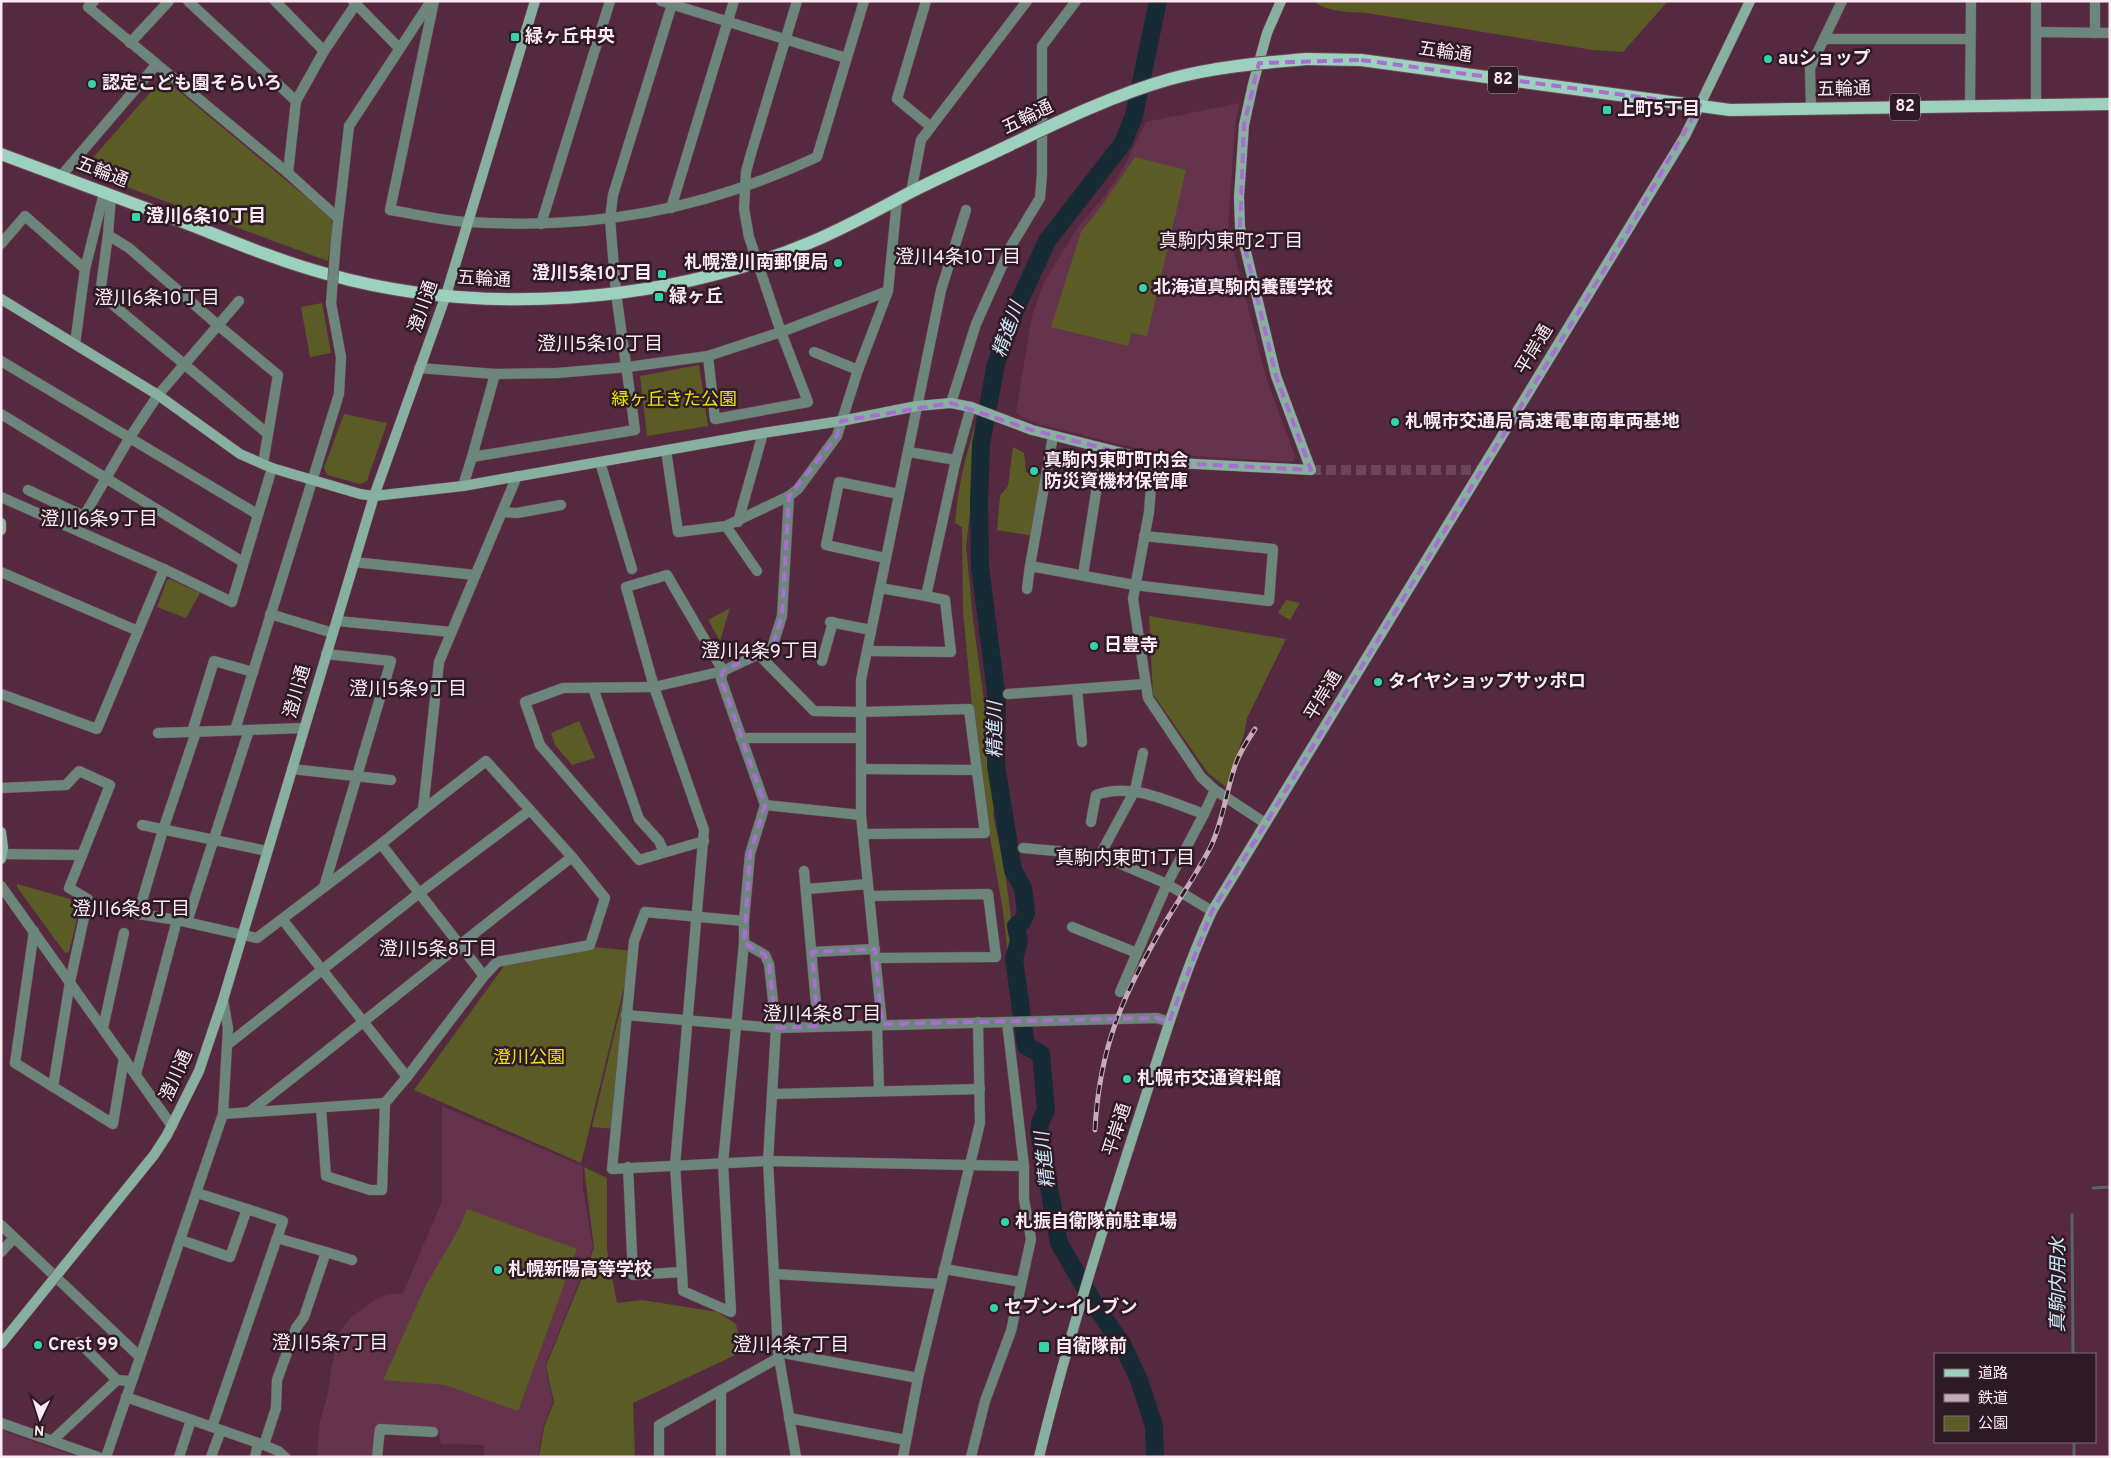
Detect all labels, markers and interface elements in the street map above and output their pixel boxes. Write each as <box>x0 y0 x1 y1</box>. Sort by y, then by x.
place label: 緑ヶ丘中央 <box>525 26 615 49</box>
marker: 緑ヶ丘中央 <box>509 31 521 43</box>
street label: 五輪通 <box>1417 38 1473 68</box>
place label: auショップ <box>1778 48 1871 71</box>
marker: auショップ <box>1762 53 1774 65</box>
road number: 82 <box>1488 66 1518 94</box>
place label: 認定こども園そらいろ <box>102 73 282 96</box>
marker: 認定こども園そらいろ <box>86 78 98 90</box>
street label: 五輪通 <box>1817 78 1871 102</box>
road number: 82 <box>1890 94 1920 120</box>
street label: 五輪通 <box>999 96 1057 140</box>
place label: 上町5丁目 <box>1617 99 1700 122</box>
marker: 上町5丁目 <box>1601 104 1613 116</box>
street label: 五輪通 <box>73 153 131 193</box>
place label: 澄川6条10丁目 <box>146 206 266 229</box>
marker: 澄川6条10丁目 <box>130 211 142 223</box>
district label: 真駒内東町2丁目 <box>1159 230 1303 254</box>
district label: 澄川4条10丁目 <box>895 246 1021 270</box>
place label: 札幌澄川南郵便局 <box>684 252 828 275</box>
marker: 札幌澄川南郵便局 <box>832 257 844 269</box>
place label: 澄川5条10丁目 <box>532 263 652 286</box>
street label: 五輪通 <box>456 267 512 293</box>
marker: 澄川5条10丁目 <box>656 268 668 280</box>
place label: 北海道真駒内養護学校 <box>1153 277 1333 300</box>
street label: 澄川通 <box>404 278 444 336</box>
marker: 北海道真駒内養護学校 <box>1137 282 1149 294</box>
place label: 緑ヶ丘 <box>669 286 723 309</box>
district label: 澄川6条10丁目 <box>94 287 220 311</box>
marker: 緑ヶ丘 <box>653 291 665 303</box>
water label: 精進川 <box>988 297 1031 361</box>
street label: 平岸通 <box>1511 321 1559 379</box>
district label: 澄川5条10丁目 <box>537 333 663 357</box>
park label: 緑ヶ丘きた公園 <box>611 389 737 412</box>
place label: 札幌市交通局 高速電車南車両基地 <box>1405 411 1680 434</box>
marker: 札幌市交通局 高速電車南車両基地 <box>1389 416 1401 428</box>
place label: 真駒内東町町内会 防災資機材保管庫 <box>1044 450 1188 494</box>
marker: 真駒内東町町内会 防災資機材保管庫 <box>1028 465 1040 477</box>
district label: 澄川6条9丁目 <box>40 508 158 532</box>
place label: 日豊寺 <box>1104 635 1158 658</box>
district label: 澄川4条9丁目 <box>701 640 819 664</box>
marker: 日豊寺 <box>1088 640 1100 652</box>
street label: 澄川通 <box>280 663 316 721</box>
street label: 平岸通 <box>1300 667 1348 725</box>
place label: タイヤショップサッポロ <box>1388 671 1585 694</box>
marker: タイヤショップサッポロ <box>1372 676 1384 688</box>
district label: 澄川5条9丁目 <box>349 678 467 702</box>
water label: 精進川 <box>984 700 1008 759</box>
district label: 真駒内東町1丁目 <box>1055 847 1195 871</box>
district label: 澄川6条8丁目 <box>72 898 190 922</box>
district label: 澄川5条8丁目 <box>379 938 497 962</box>
district label: 澄川4条8丁目 <box>763 1003 881 1027</box>
street label: 澄川通 <box>156 1047 198 1105</box>
park label: 澄川公園 <box>493 1047 565 1070</box>
place label: 札幌市交通資料館 <box>1137 1068 1281 1091</box>
marker: 札幌市交通資料館 <box>1121 1073 1133 1085</box>
street label: 平岸通 <box>1099 1101 1137 1159</box>
water label: 精進川 <box>1031 1128 1061 1190</box>
place label: 札振自衛隊前駐車場 <box>1015 1210 1177 1234</box>
marker: 札振自衛隊前駐車場 <box>999 1216 1011 1228</box>
water label: 真駒内用水 <box>2047 1236 2071 1333</box>
place label: 札幌新陽高等学校 <box>508 1259 652 1282</box>
marker: 札幌新陽高等学校 <box>492 1264 504 1276</box>
place label: セブン-イレブン <box>1004 1297 1137 1320</box>
marker: セブン-イレブン <box>988 1302 1000 1314</box>
district label: 澄川5条7丁目 <box>272 1332 388 1356</box>
place label: Crest 99 <box>48 1334 119 1357</box>
district label: 澄川4条7丁目 <box>733 1334 849 1358</box>
place label: 自衛隊前 <box>1055 1335 1127 1359</box>
marker: Crest 99 <box>32 1339 44 1351</box>
marker: 自衛隊前 <box>1037 1340 1051 1354</box>
legend <box>1934 1353 2096 1443</box>
text: 道路 <box>1978 1365 2008 1384</box>
text: 鉄道 <box>1978 1390 2008 1409</box>
north arrow <box>15 1393 65 1443</box>
text: 公園 <box>1978 1415 2008 1434</box>
text: N <box>34 1421 45 1438</box>

